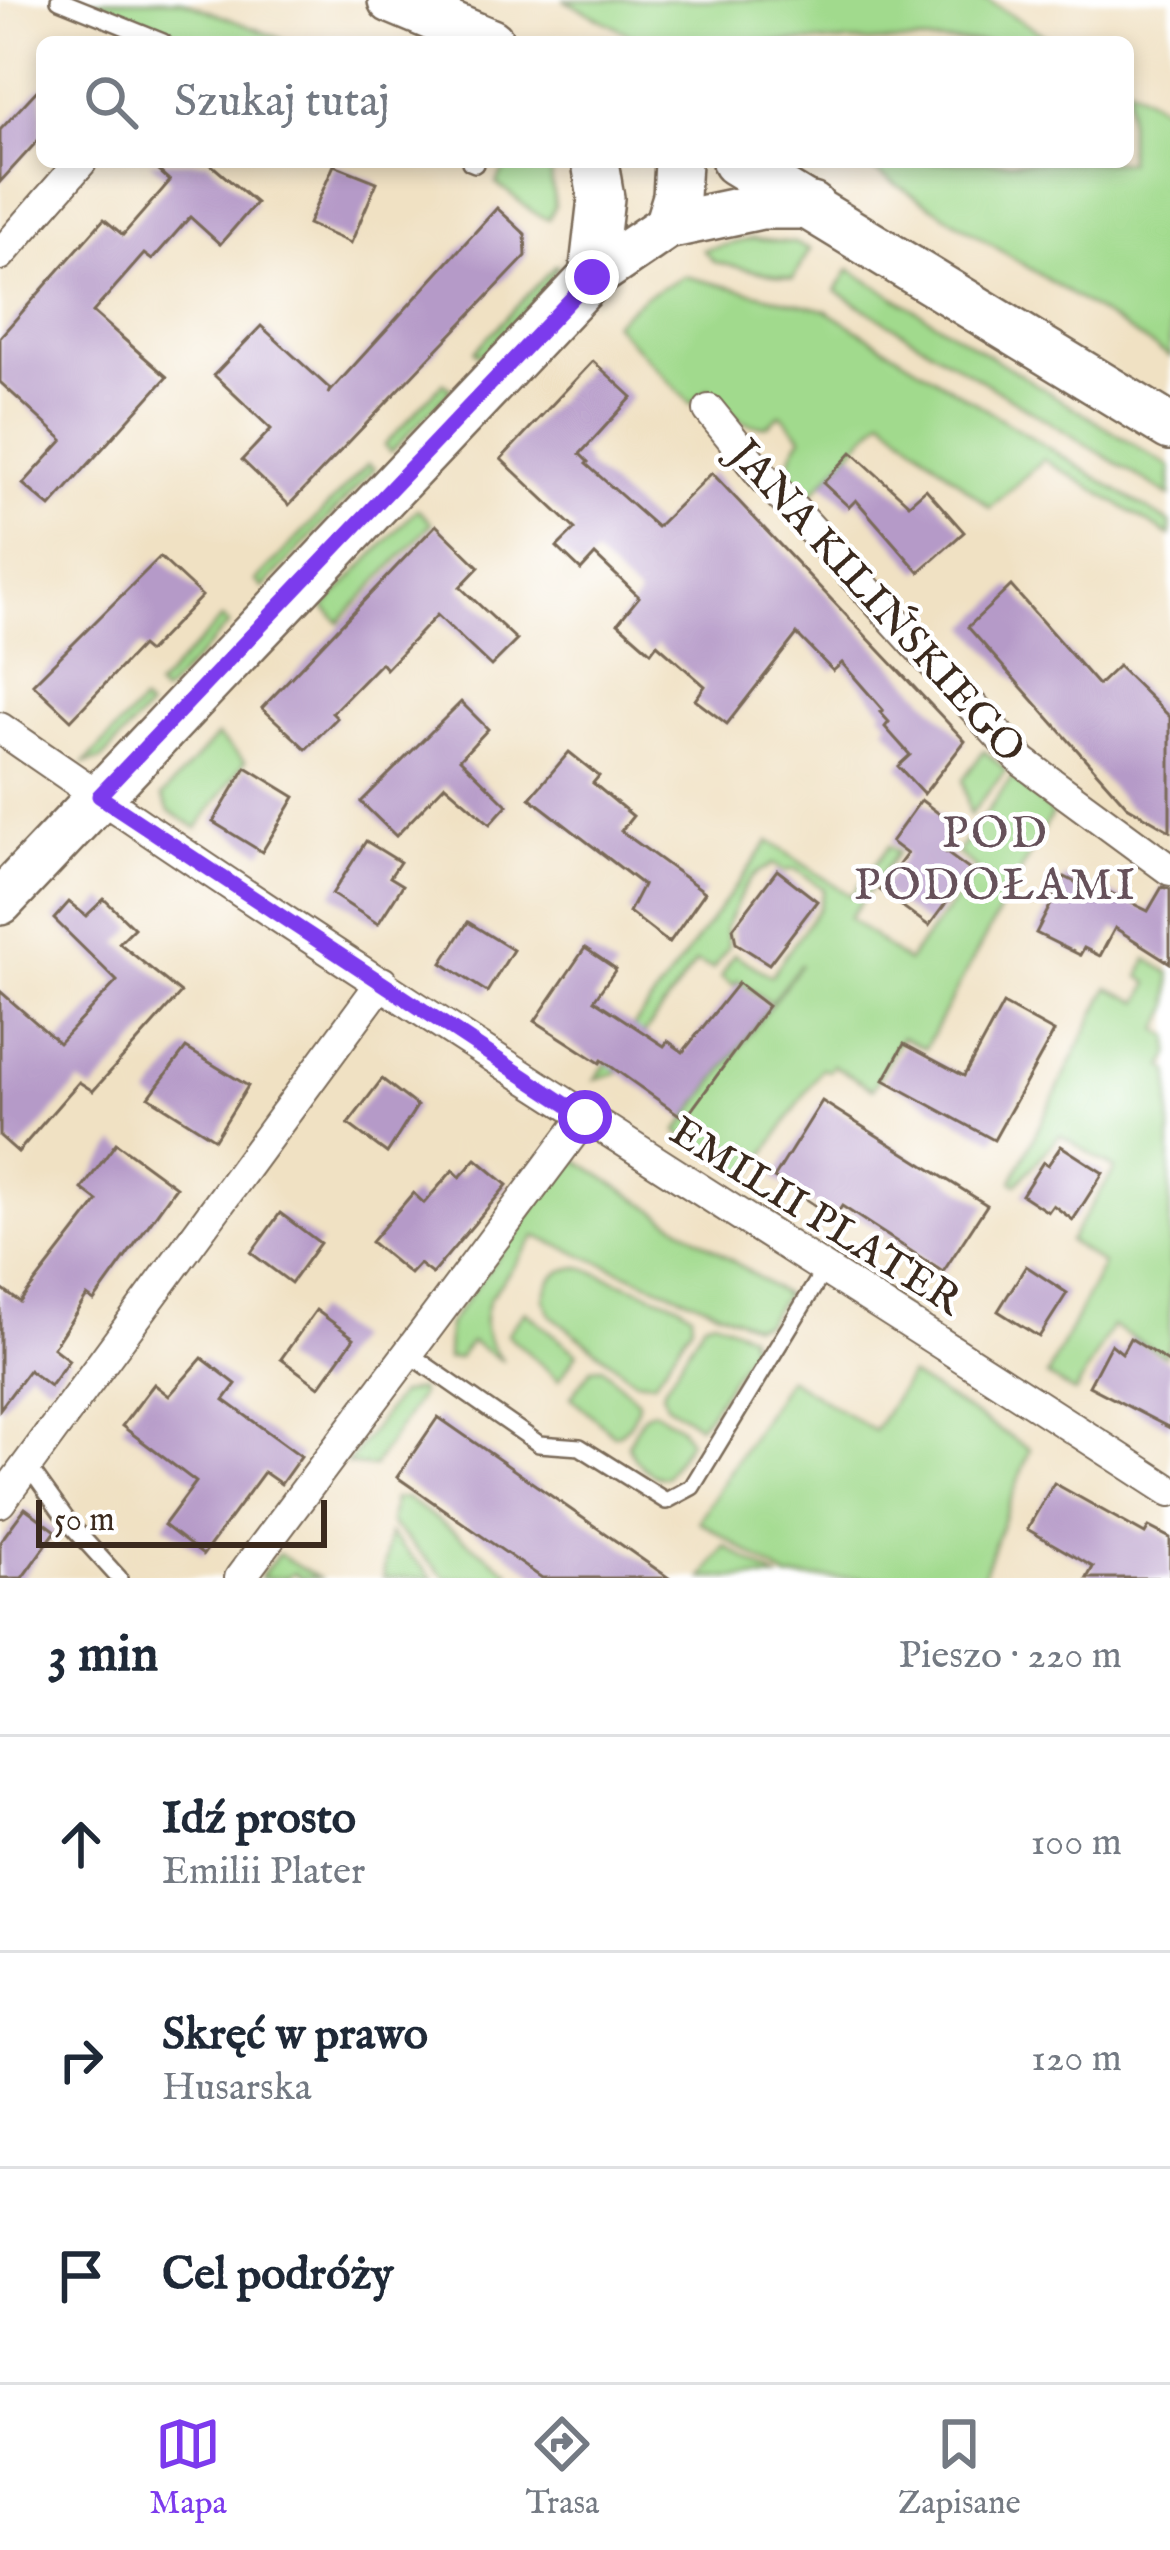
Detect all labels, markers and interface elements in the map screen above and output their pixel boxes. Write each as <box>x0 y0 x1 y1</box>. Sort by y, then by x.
search box <box>36 36 1134 168</box>
icon: search <box>78 69 144 135</box>
text: Szukaj tutaj <box>174 74 390 131</box>
route end <box>565 250 619 304</box>
street label: JANA KILIŃSKIEGO <box>714 425 1037 775</box>
district label: POD PODOŁAMI <box>854 806 1138 915</box>
route start <box>558 1090 612 1144</box>
street label: EMILII PLATER <box>659 1106 972 1329</box>
scale bar <box>36 1494 327 1547</box>
text: 50 m <box>54 1500 115 1542</box>
text: 3 min <box>48 1624 158 1689</box>
text: Pieszo · 220 m <box>898 1632 1122 1681</box>
text: Idź prosto <box>162 1791 356 1848</box>
icon: ahead <box>48 1811 114 1877</box>
text: 100 m <box>1031 1819 1122 1868</box>
text: Emilii Plater <box>162 1848 365 1897</box>
text: Skręć w prawo <box>162 2007 428 2064</box>
icon: right <box>48 2027 114 2093</box>
text: 120 m <box>1031 2035 1122 2084</box>
text: Husarska <box>162 2064 312 2113</box>
icon: arrive <box>48 2243 114 2309</box>
text: Cel podróży <box>162 2247 393 2304</box>
tab: Mapa <box>149 2411 227 2525</box>
tab: Trasa <box>526 2411 599 2525</box>
tab: Zapisane <box>898 2411 1021 2525</box>

